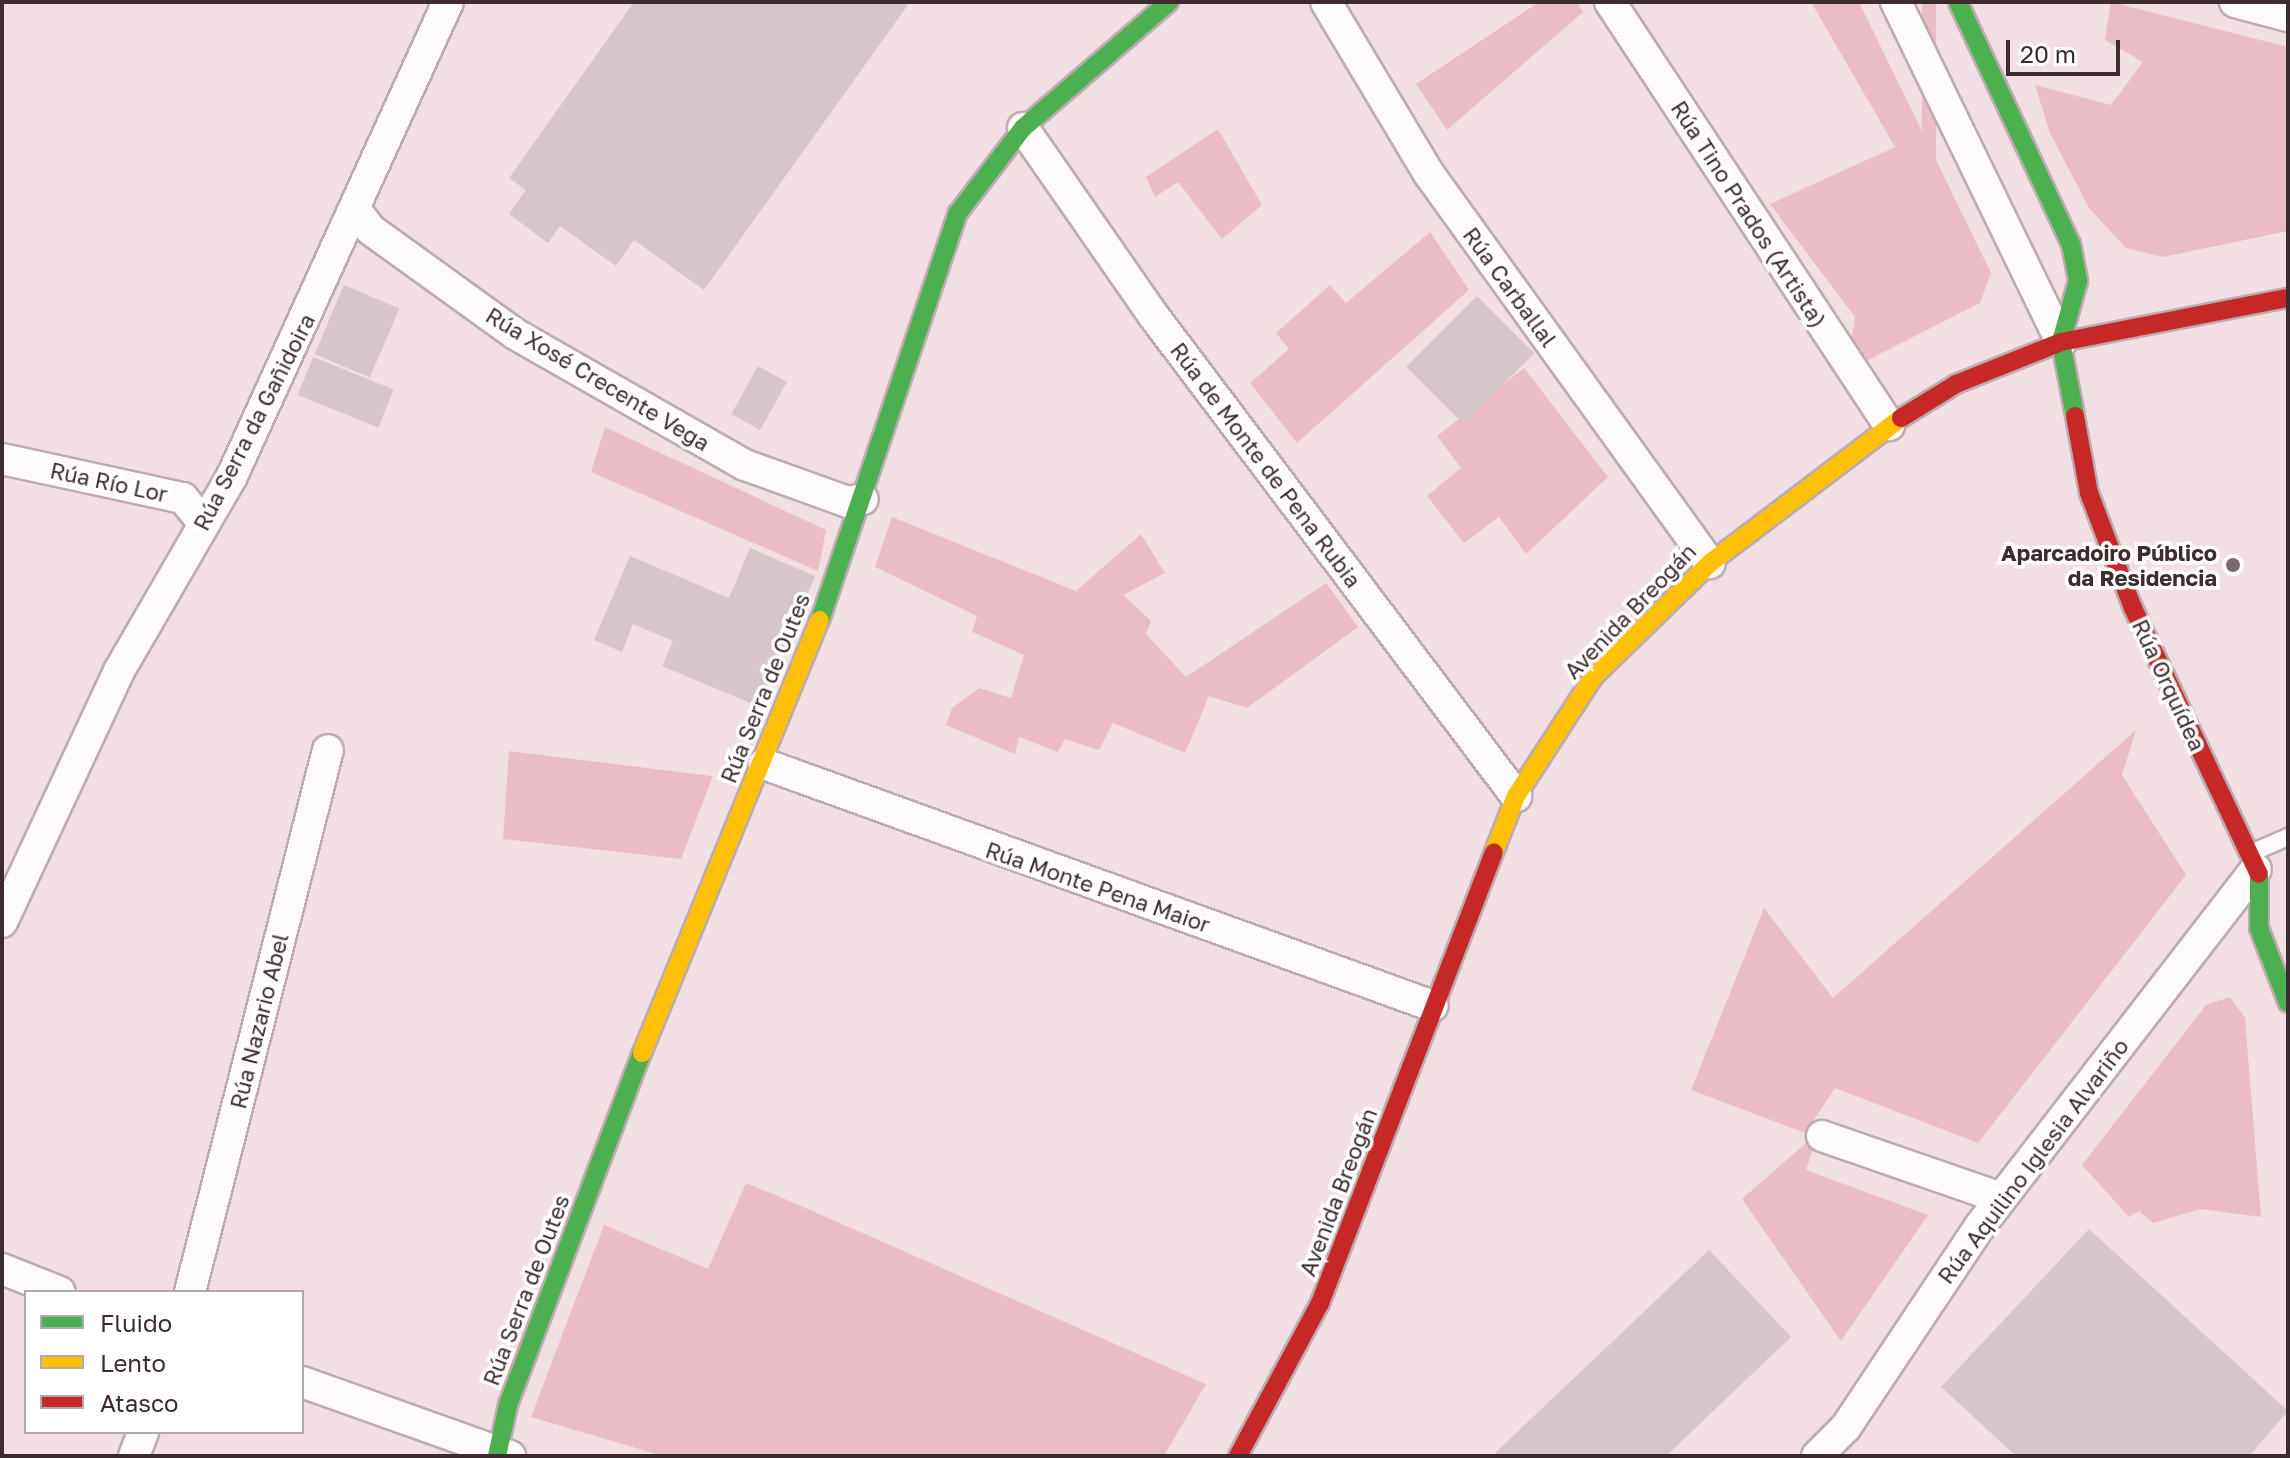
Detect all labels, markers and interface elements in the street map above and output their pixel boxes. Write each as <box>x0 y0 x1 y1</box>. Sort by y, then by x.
scale bar <box>2010 24 2124 74</box>
text: 20 m <box>2020 39 2076 68</box>
street label: Rúa Tino Prados (Artista) <box>1666 96 1832 332</box>
street label: Rúa Carballal <box>1458 222 1562 352</box>
street label: Rúa Xosé Crecente Vega <box>481 302 715 456</box>
street label: Rúa Serra da Gañidoira <box>188 309 320 535</box>
street label: Rúa de Monte de Pena Rubia <box>1165 337 1367 593</box>
street label: Rúa Río Lor <box>48 457 170 507</box>
street label: Avenida Breogán <box>1559 538 1701 684</box>
place label: Aparcadoiro Público da Residencia <box>2001 539 2217 590</box>
marker: Aparcadoiro Público da Residencia <box>2224 556 2242 574</box>
street label: Rúa Serra de Outes <box>715 589 815 787</box>
street label: Rúa Orquídea <box>2127 615 2211 755</box>
street label: Rúa Monte Pena Maior <box>982 836 1214 938</box>
street label: Rúa Nazario Abel <box>224 931 294 1111</box>
street label: Rúa Aquilino Iglesia Alvariño <box>1932 1033 2134 1289</box>
street label: Avenida Breogán <box>1294 1104 1382 1280</box>
street label: Rúa Serra de Outes <box>477 1191 575 1389</box>
legend <box>24 1290 304 1434</box>
text: Fluido <box>100 1308 172 1337</box>
text: Lento <box>100 1348 166 1377</box>
text: Atasco <box>100 1388 178 1417</box>

